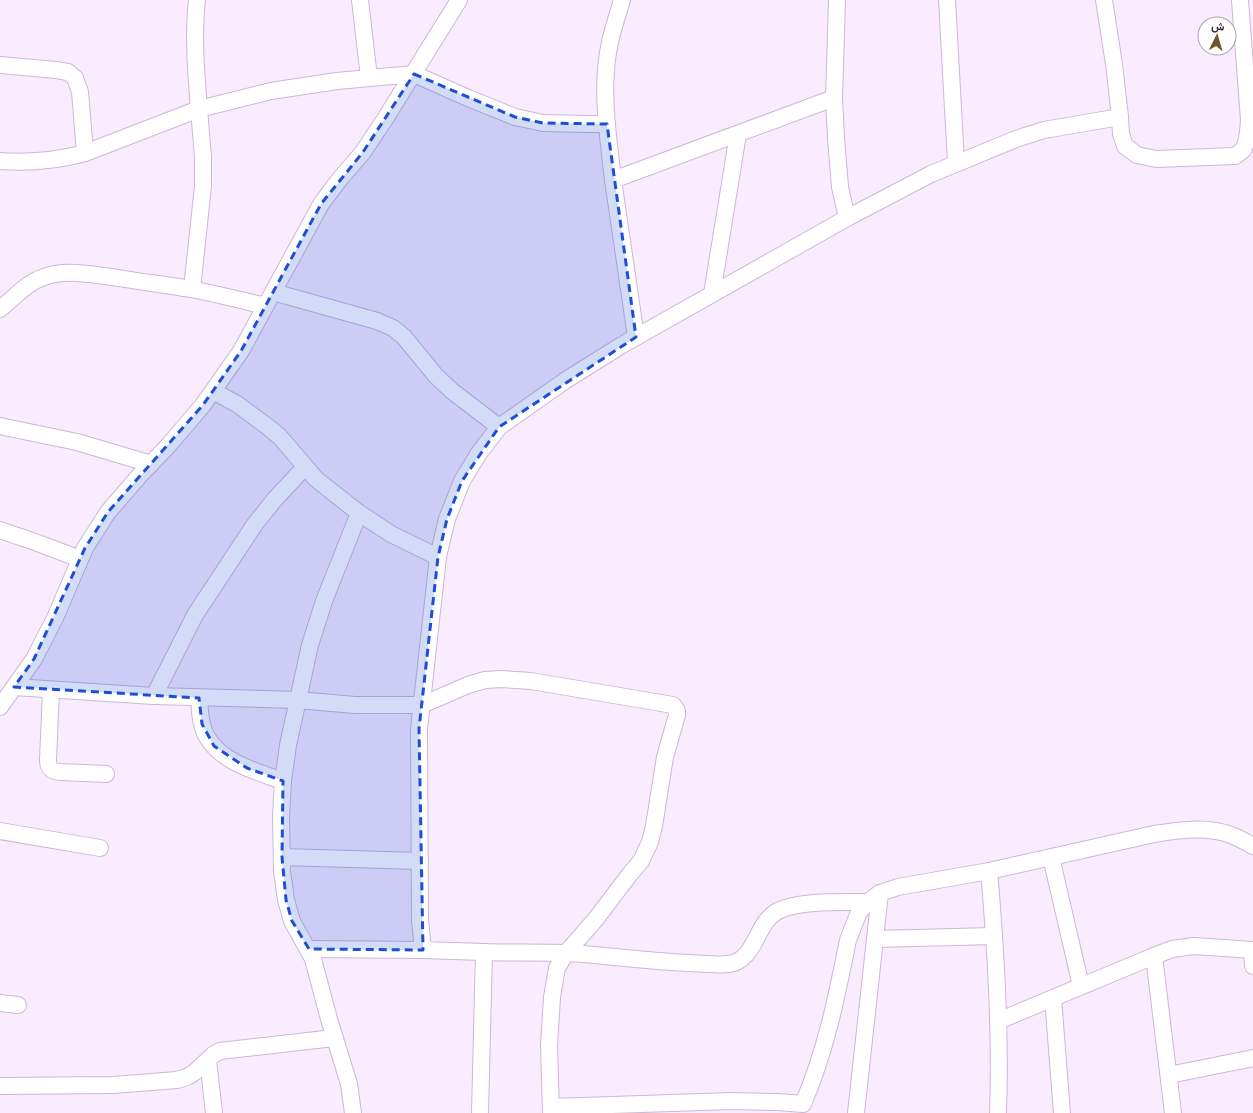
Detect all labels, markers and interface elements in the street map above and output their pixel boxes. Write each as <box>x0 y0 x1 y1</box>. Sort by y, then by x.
north arrow <box>1197 16 1237 56</box>
text: ش <box>1211 17 1225 34</box>

